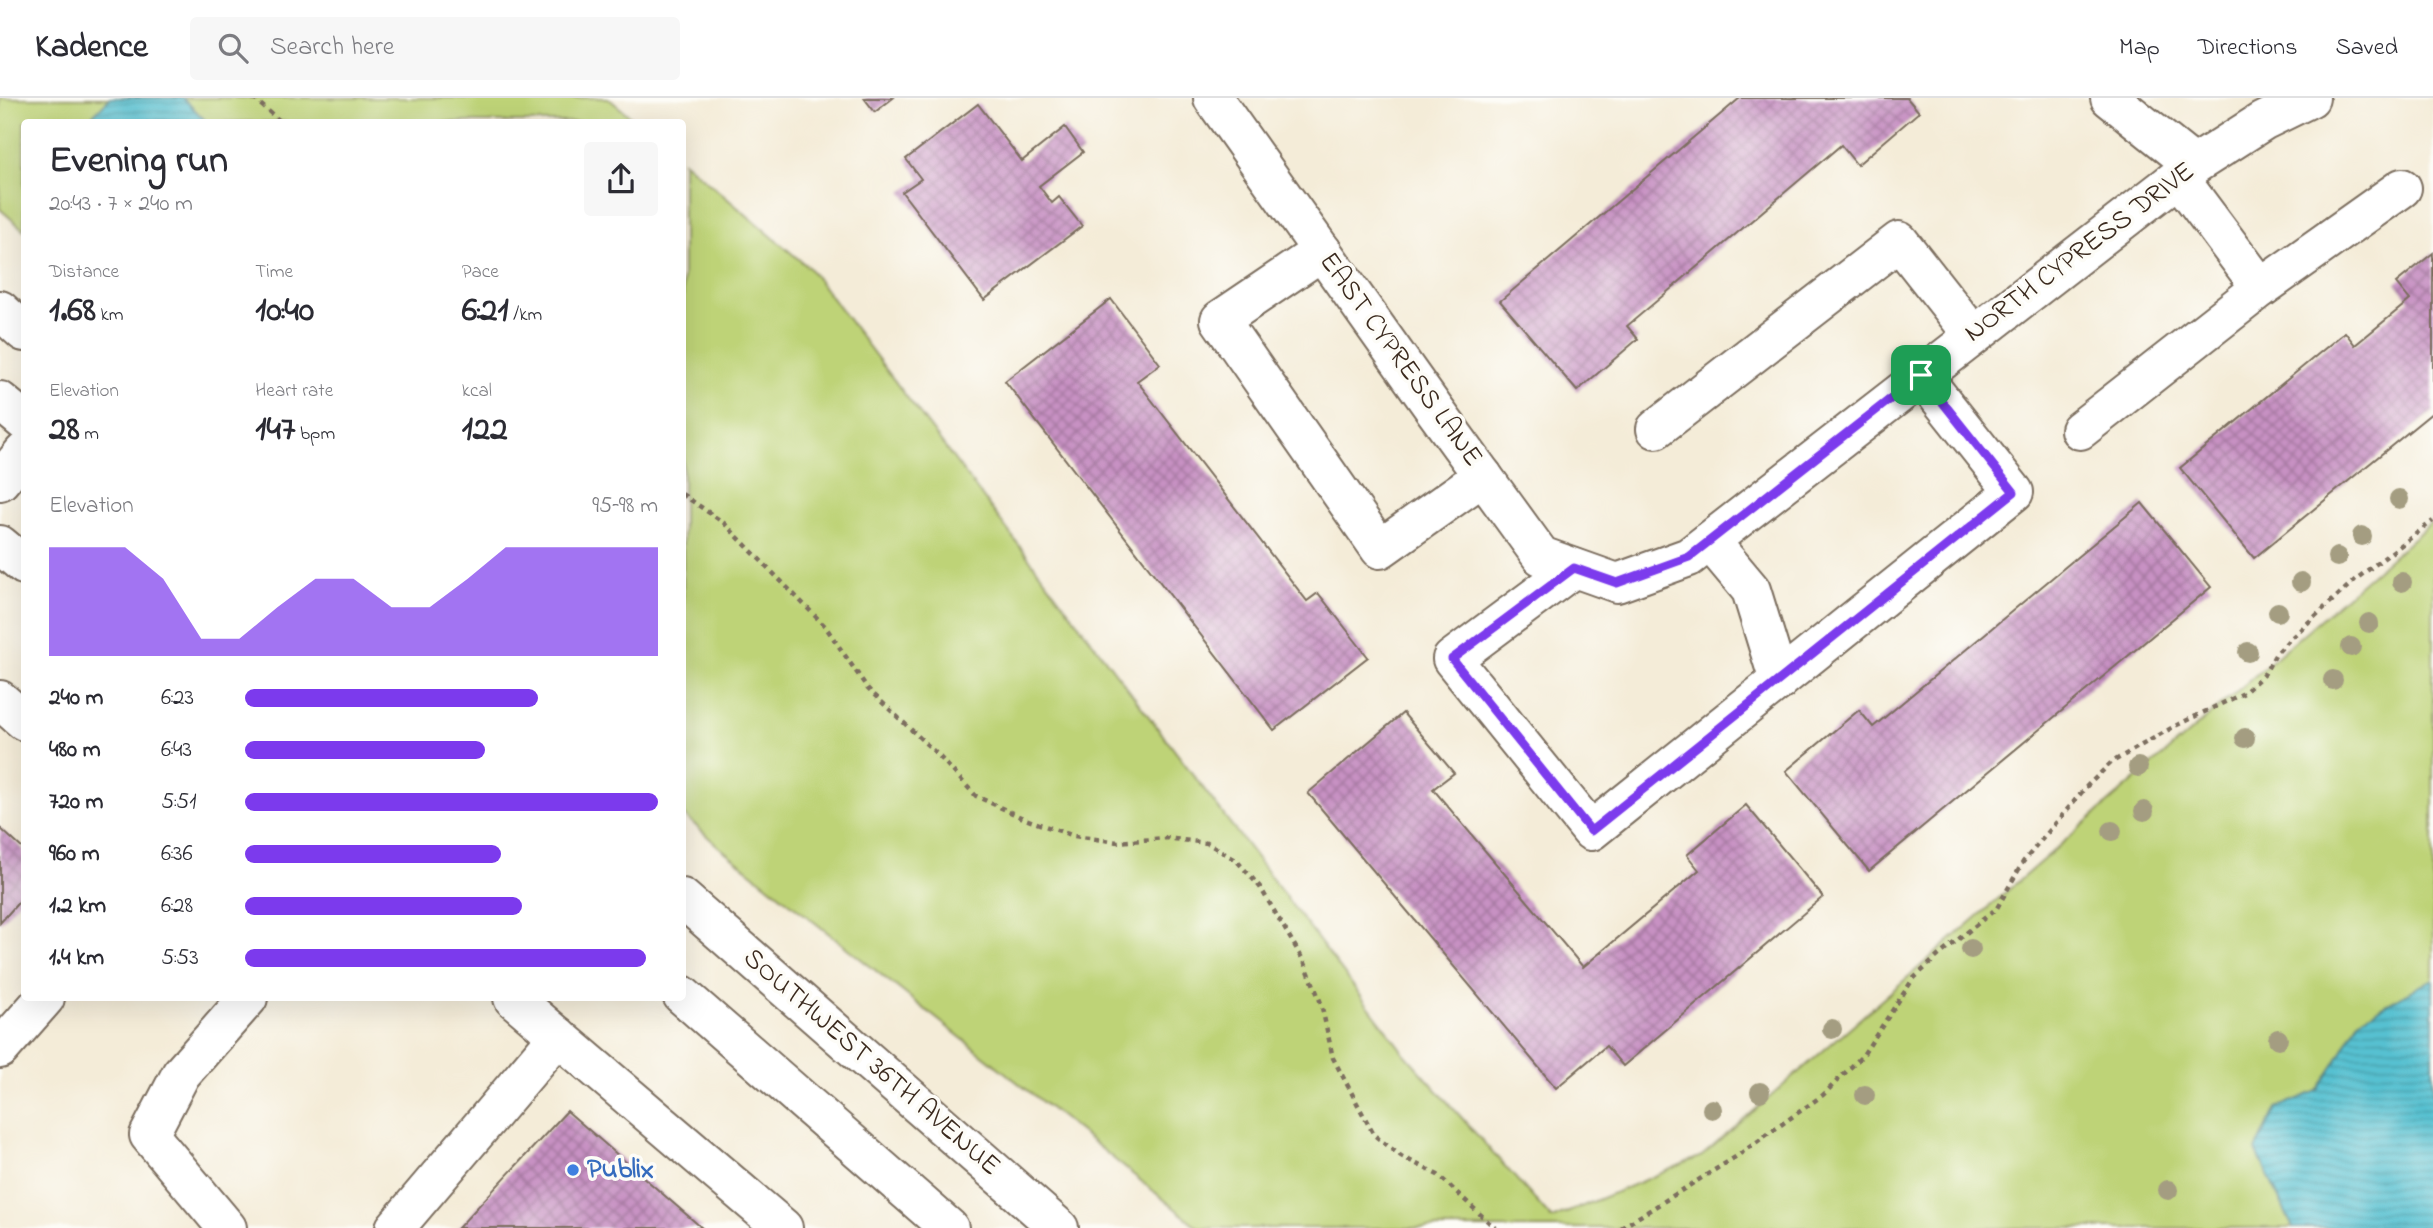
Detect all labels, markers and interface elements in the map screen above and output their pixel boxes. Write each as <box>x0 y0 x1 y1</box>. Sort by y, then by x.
search box <box>190 17 680 80</box>
text: Kadence <box>35 24 148 72</box>
icon: search <box>214 29 252 67</box>
text: Search here <box>270 29 394 67</box>
text: Map <box>2119 31 2160 66</box>
text: Directions <box>2198 31 2297 66</box>
text: Saved <box>2335 31 2398 66</box>
text: Evening run <box>49 134 228 190</box>
button: share <box>584 142 658 216</box>
street label: NORTH CYPRESS DRIVE <box>1956 152 2204 354</box>
text: 20:43 · 7 × 240 m <box>49 188 193 221</box>
street label: EAST CYPRESS LANE <box>1308 244 1492 476</box>
text: Distance <box>49 259 119 286</box>
text: Time <box>255 259 293 286</box>
text: Pace <box>462 259 499 286</box>
text: 1.68 <box>49 286 96 337</box>
text: 10:40 <box>255 286 314 337</box>
text: 6:21 <box>462 286 509 337</box>
text: km <box>96 302 124 329</box>
text: /km <box>509 302 542 329</box>
pin <box>1891 345 1951 405</box>
icon: arrive <box>1902 356 1940 394</box>
text: Elevation <box>49 378 119 405</box>
text: Heart rate <box>255 378 333 405</box>
text: kcal <box>462 378 492 405</box>
text: 28 <box>49 405 80 456</box>
text: 147 <box>255 405 295 456</box>
text: 122 <box>462 405 508 456</box>
text: m <box>80 421 99 448</box>
text: bpm <box>295 421 335 448</box>
text: Elevation <box>49 490 134 523</box>
text: 95–98 m <box>592 490 658 523</box>
text: 240 m <box>49 682 103 715</box>
text: 6:23 <box>161 682 194 715</box>
text: 480 m <box>49 734 101 767</box>
text: 6:43 <box>161 734 192 767</box>
text: 720 m <box>49 786 103 819</box>
text: 5:51 <box>161 786 197 819</box>
text: 960 m <box>49 838 100 871</box>
text: 6:36 <box>161 838 193 871</box>
text: 1.2 km <box>49 890 106 923</box>
text: 6:28 <box>161 890 193 923</box>
street label: SOUTHWEST 36TH AVENUE <box>733 939 1009 1187</box>
text: 1.4 km <box>49 942 104 975</box>
text: 5:53 <box>161 942 199 975</box>
place label: Publix <box>587 1150 654 1191</box>
marker: Publix <box>565 1162 581 1178</box>

